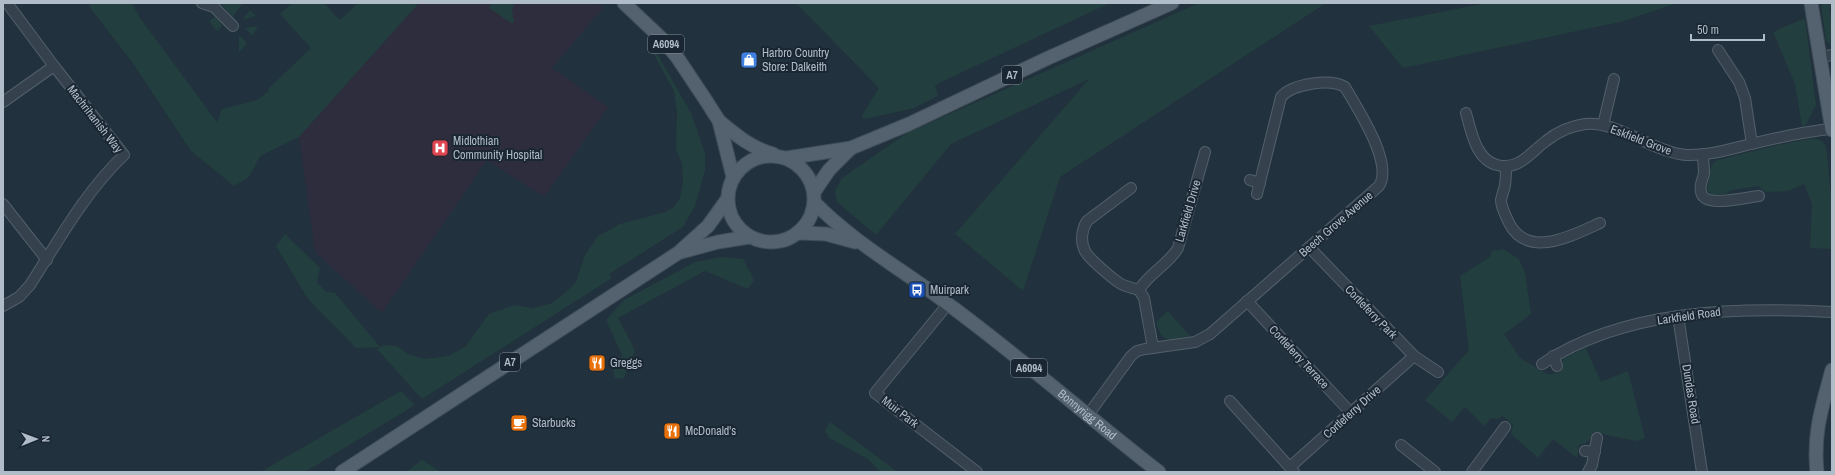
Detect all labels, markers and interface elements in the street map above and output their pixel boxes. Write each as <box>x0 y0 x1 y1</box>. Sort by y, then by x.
scale bar <box>1691 16 1764 42</box>
text: 50 m <box>1697 22 1719 38</box>
road number: A6094 <box>648 35 684 53</box>
place label: Harbro Country Store: Dalkeith <box>762 45 829 75</box>
shop icon: Harbro Country Store: Dalkeith <box>739 50 759 70</box>
road number: A7 <box>1002 66 1022 84</box>
street label: Machrihanish Way <box>64 82 126 156</box>
street label: Eskfield Grove <box>1608 121 1674 159</box>
place label: Midlothian Community Hospital <box>453 133 542 163</box>
hospital icon: Midlothian Community Hospital <box>430 138 450 158</box>
street label: Larkfield Drive <box>1171 178 1205 244</box>
street label: Beech Grove Avenue <box>1296 188 1376 260</box>
bus stop icon: Muirpark <box>907 280 927 300</box>
place label: Muirpark <box>930 282 969 298</box>
street label: Cortleferry Park <box>1341 282 1401 342</box>
street label: Larkfield Road <box>1656 304 1722 328</box>
street label: Cortleferry Terrace <box>1265 322 1333 392</box>
road number: A7 <box>500 353 520 371</box>
restaurant icon: Greggs <box>587 353 607 373</box>
place label: Greggs <box>610 355 642 371</box>
road number: A6094 <box>1011 359 1047 377</box>
street label: Dundas Road <box>1678 363 1704 425</box>
street label: Cortleferry Drive <box>1320 382 1384 442</box>
street label: Bonnyrigg Road <box>1055 386 1120 443</box>
street label: Muir Park <box>878 393 922 431</box>
cafe icon: Starbucks <box>509 413 529 433</box>
place label: Starbucks <box>532 415 576 431</box>
north arrow <box>16 419 56 459</box>
restaurant icon: McDonald's <box>662 421 682 441</box>
place label: McDonald's <box>685 423 736 439</box>
text: N <box>39 435 53 442</box>

